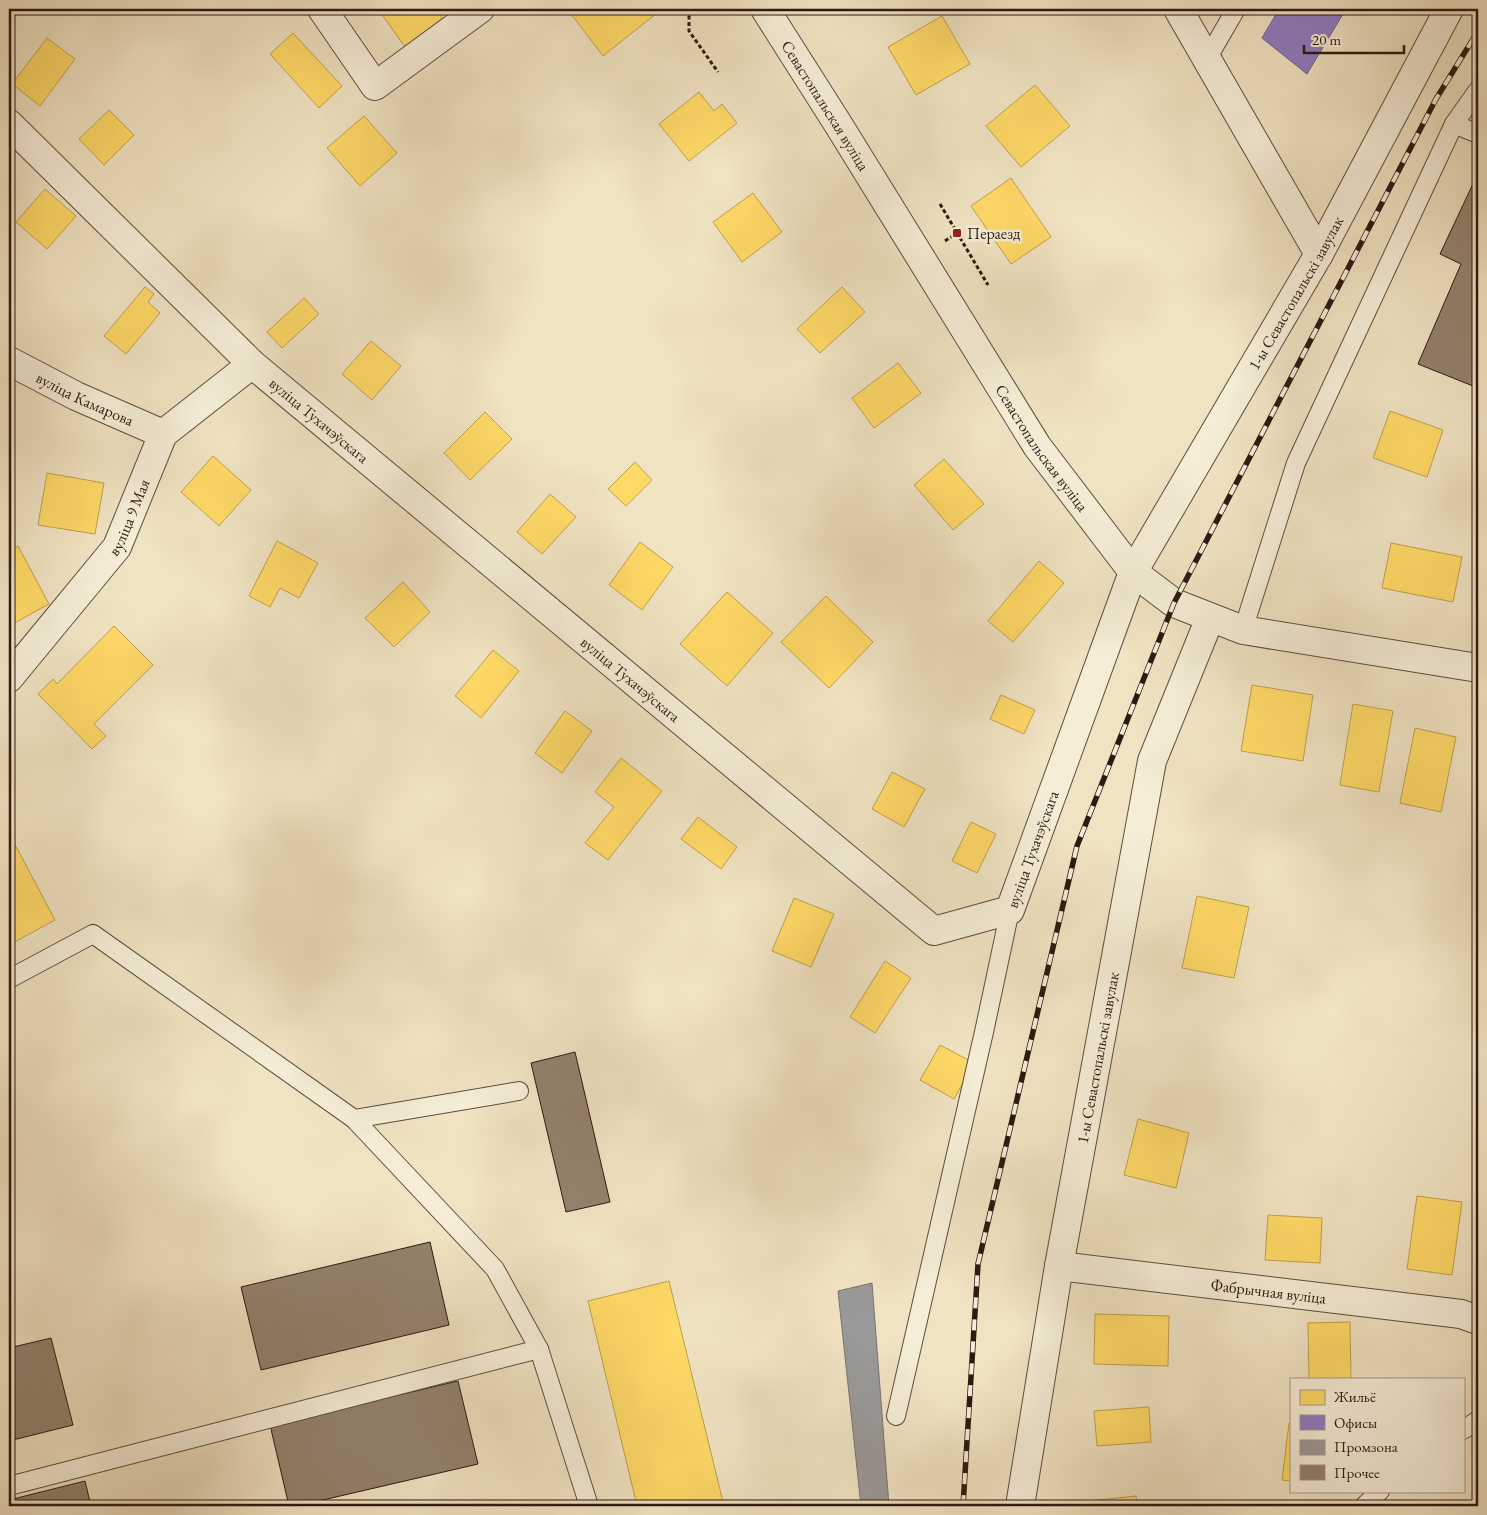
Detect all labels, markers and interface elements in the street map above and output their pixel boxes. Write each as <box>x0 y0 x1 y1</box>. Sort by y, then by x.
scale bar <box>1304 22 1404 54</box>
text: 20 m <box>1312 30 1341 49</box>
street label: Севастопальская вуліца <box>777 36 875 175</box>
street label: 1-ы Севастопальскі завулак <box>1243 212 1348 374</box>
place label: Пераезд <box>967 223 1021 244</box>
marker: Пераезд <box>951 227 963 239</box>
street label: вуліца Камарова <box>33 367 138 431</box>
street label: вуліца Тухачэўскага <box>265 372 374 468</box>
street label: Севастопальская вуліца <box>991 380 1094 516</box>
street label: вуліца 9 Мая <box>104 476 154 560</box>
street label: вуліца Тухачэўскага <box>576 631 685 727</box>
street label: вуліца Тухачэўскага <box>1001 787 1063 911</box>
street label: 1-ы Севастопальскі завулак <box>1071 970 1124 1145</box>
street label: Фабрычная вуліца <box>1210 1274 1328 1308</box>
legend <box>1290 1378 1464 1492</box>
text: Жильё <box>1333 1387 1376 1406</box>
text: Офисы <box>1334 1413 1377 1432</box>
text: Промзона <box>1334 1437 1398 1456</box>
text: Прочее <box>1334 1463 1380 1482</box>

